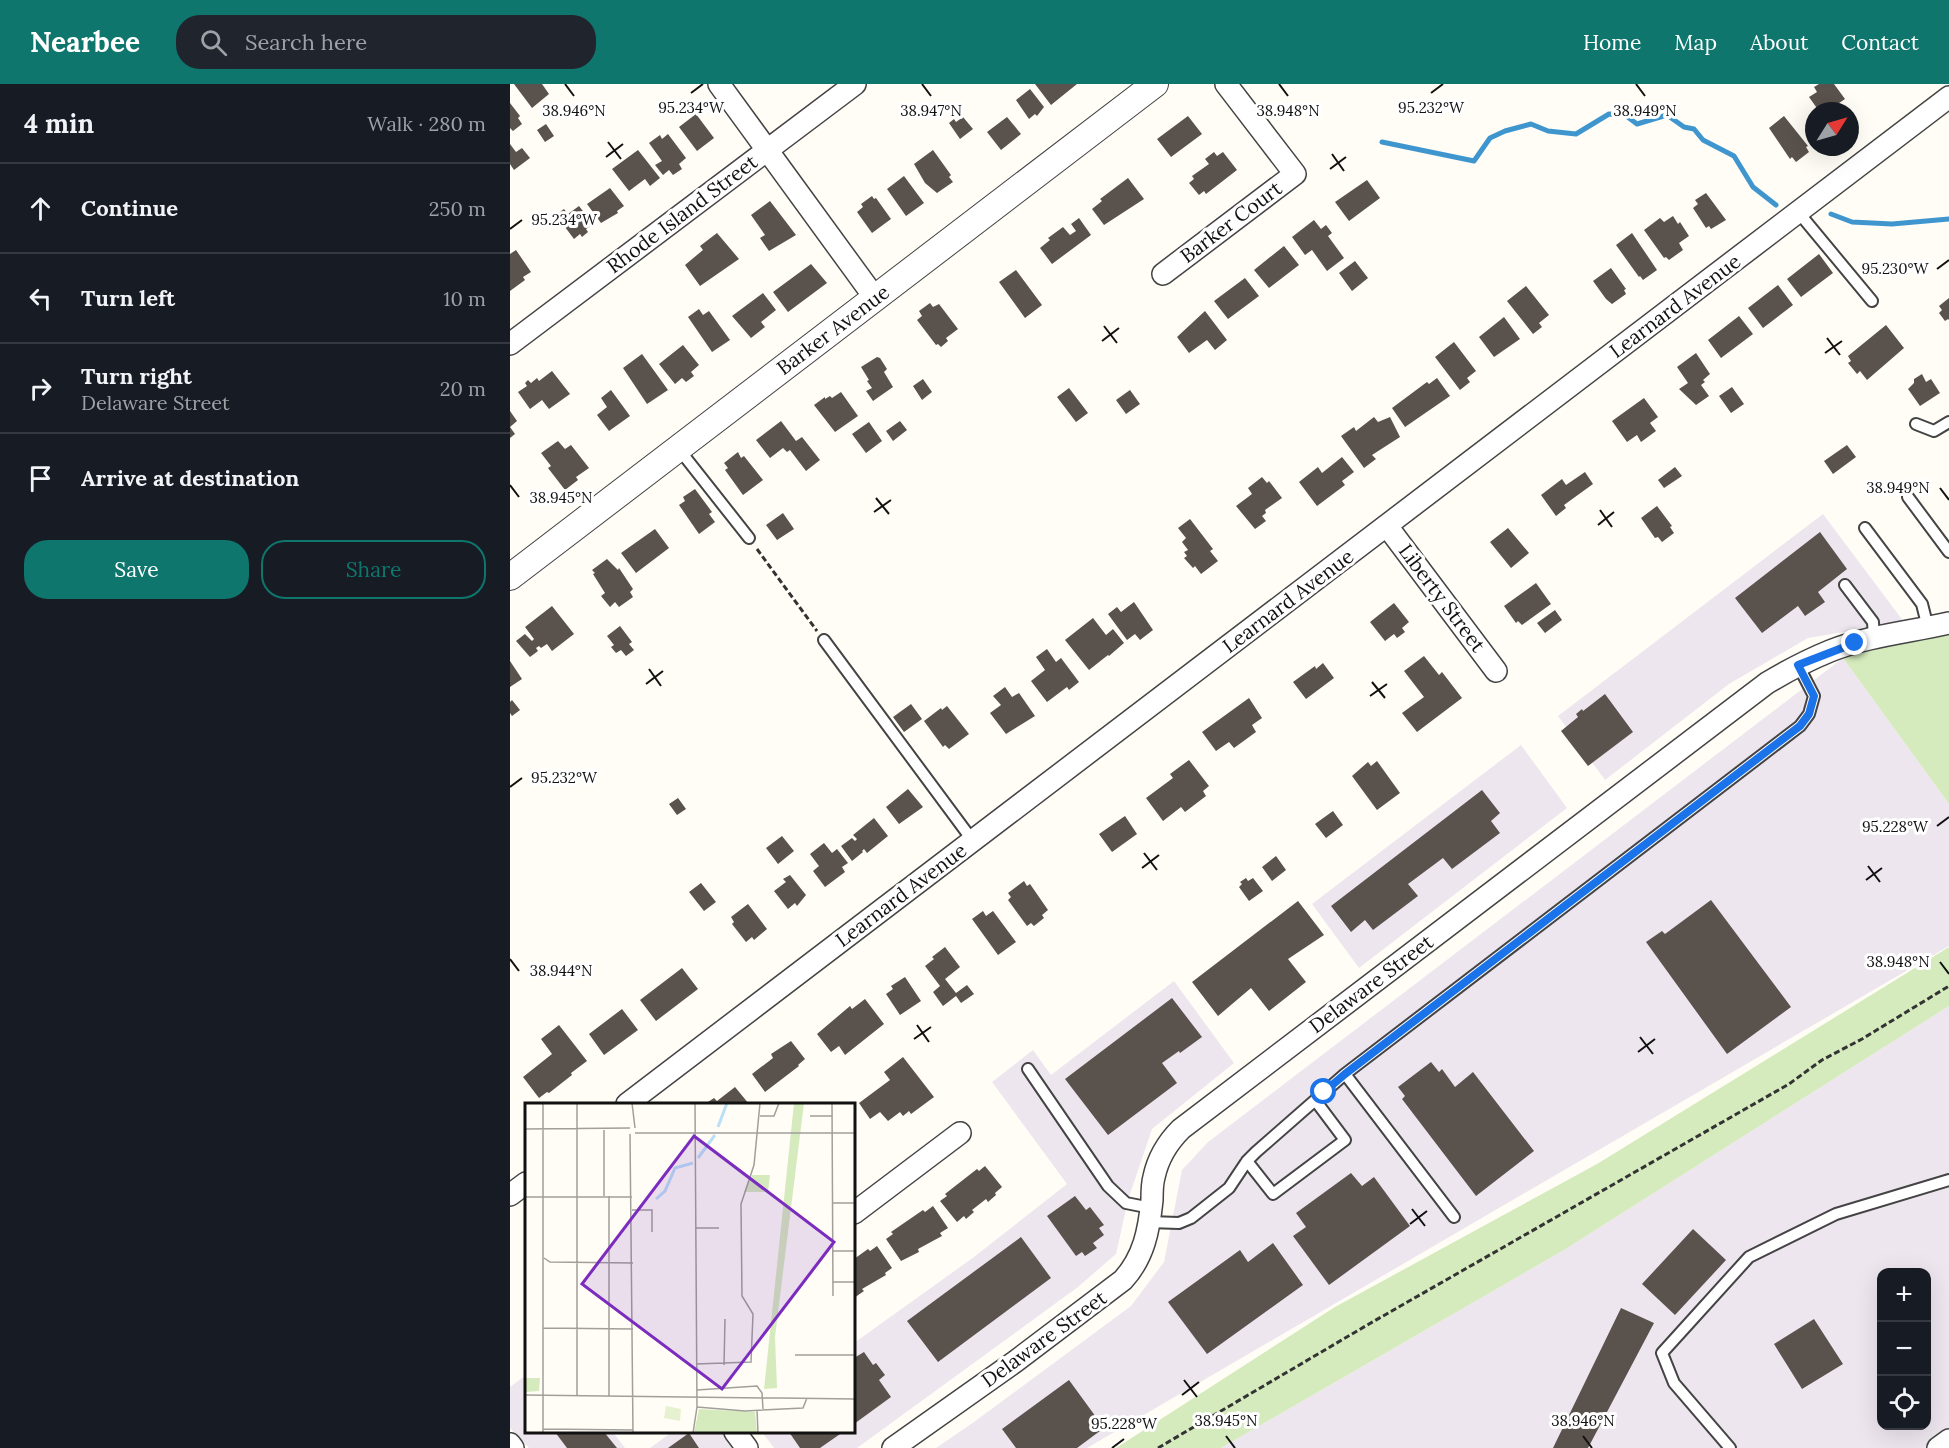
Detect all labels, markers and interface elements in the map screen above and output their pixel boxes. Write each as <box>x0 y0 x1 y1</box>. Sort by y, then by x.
search box <box>176 15 596 69</box>
text: Nearbee <box>30 24 140 60</box>
icon: search <box>197 26 230 59</box>
text: Search here <box>245 28 367 56</box>
text: Home <box>1583 29 1641 56</box>
text: Map <box>1674 29 1717 56</box>
text: About <box>1750 29 1808 56</box>
text: Contact <box>1841 29 1919 56</box>
text: 95.234°W <box>658 98 725 117</box>
text: 95.232°W <box>1398 98 1465 117</box>
text: 38.946°N <box>542 101 606 120</box>
text: 38.947°N <box>900 101 962 120</box>
text: 38.948°N <box>1256 101 1320 120</box>
text: 38.949°N <box>1613 101 1677 120</box>
north arrow <box>1805 102 1859 156</box>
text: 4 min <box>24 107 94 140</box>
text: Walk · 280 m <box>367 111 486 136</box>
street label: Rhode Island Street <box>602 149 762 278</box>
street label: Barker Court <box>1175 175 1287 268</box>
icon: ahead <box>24 192 57 225</box>
text: Continue <box>81 194 178 222</box>
text: 250 m <box>429 196 486 221</box>
text: 95.234°W <box>531 210 598 229</box>
street label: Learnard Avenue <box>1604 248 1745 363</box>
text: 95.230°W <box>1861 259 1930 278</box>
street label: Barker Avenue <box>771 279 894 380</box>
icon: left <box>24 282 57 315</box>
text: Turn left <box>81 284 175 312</box>
text: 10 m <box>443 286 486 311</box>
text: Turn right <box>81 362 192 390</box>
icon: right <box>24 372 57 405</box>
text: 20 m <box>440 376 486 401</box>
text: Delaware Street <box>81 390 230 415</box>
icon: arrive <box>24 462 57 495</box>
text: Arrive at destination <box>81 464 299 492</box>
text: 38.949°N <box>1866 478 1930 497</box>
text: 38.945°N <box>530 488 592 507</box>
street label: Liberty Street <box>1394 539 1491 657</box>
button: Save <box>24 540 249 599</box>
button: Share <box>261 540 486 599</box>
street label: Learnard Avenue <box>1217 543 1358 658</box>
route end <box>1841 629 1867 655</box>
text: 95.232°W <box>531 768 598 787</box>
text: 95.228°W <box>1862 817 1929 836</box>
street label: Learnard Avenue <box>830 837 971 952</box>
street label: Delaware Street <box>1304 929 1438 1038</box>
text: 38.948°N <box>1866 952 1930 971</box>
text: 38.944°N <box>530 961 592 980</box>
route start <box>1310 1078 1336 1104</box>
inset map <box>525 1103 855 1433</box>
map controls <box>1877 1268 1931 1430</box>
button: + <box>1877 1268 1931 1322</box>
street label: Delaware Street <box>976 1285 1111 1392</box>
button: − <box>1877 1322 1931 1376</box>
button: locate <box>1877 1376 1931 1430</box>
text: 38.945°N <box>1195 1411 1257 1430</box>
text: 38.946°N <box>1551 1411 1615 1430</box>
text: 95.228°W <box>1091 1414 1158 1433</box>

